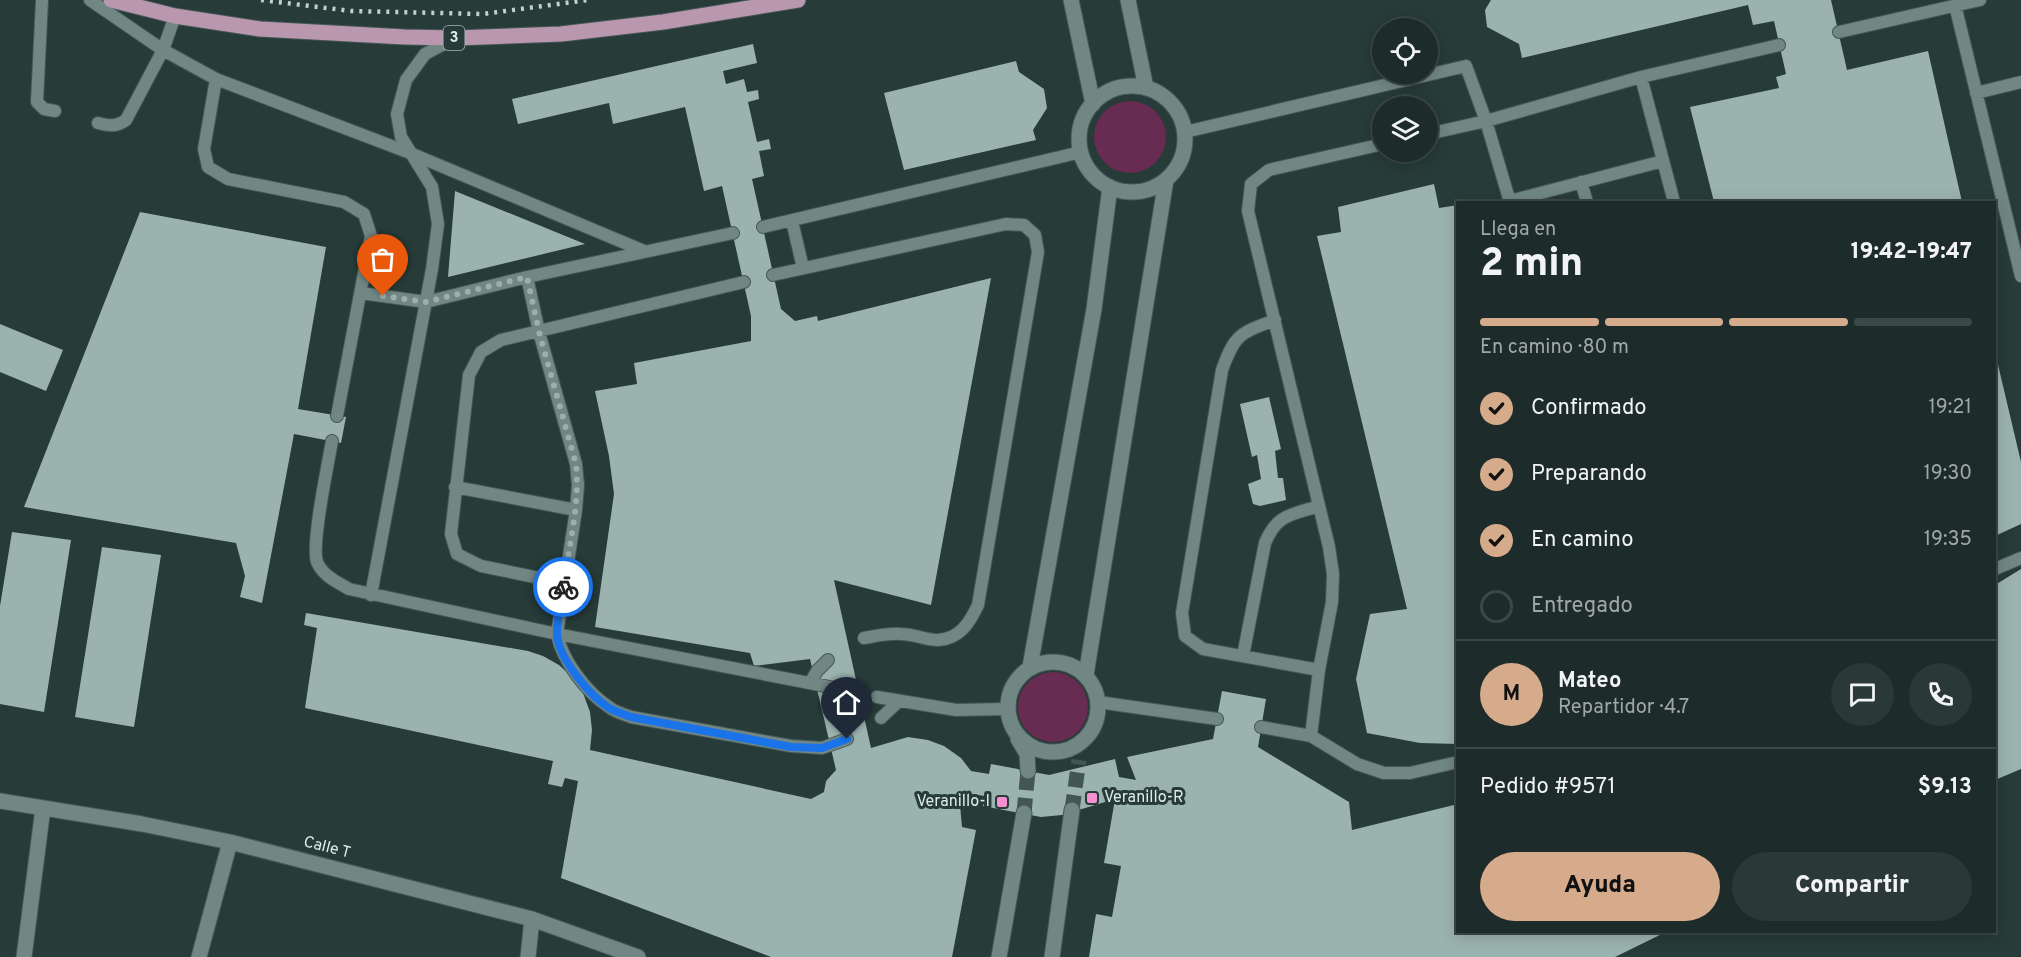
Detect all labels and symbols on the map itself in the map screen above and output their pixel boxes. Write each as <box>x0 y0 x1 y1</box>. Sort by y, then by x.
road number: 3 <box>444 26 464 50</box>
pin <box>357 234 408 296</box>
courier <box>533 557 593 617</box>
pin <box>821 677 872 739</box>
place label: Veranillo-R <box>1104 788 1184 808</box>
marker: Veranillo-R <box>1085 791 1099 805</box>
place label: Veranillo-I <box>917 792 990 812</box>
marker: Veranillo-I <box>995 795 1009 809</box>
street label: Calle T <box>301 832 353 864</box>

